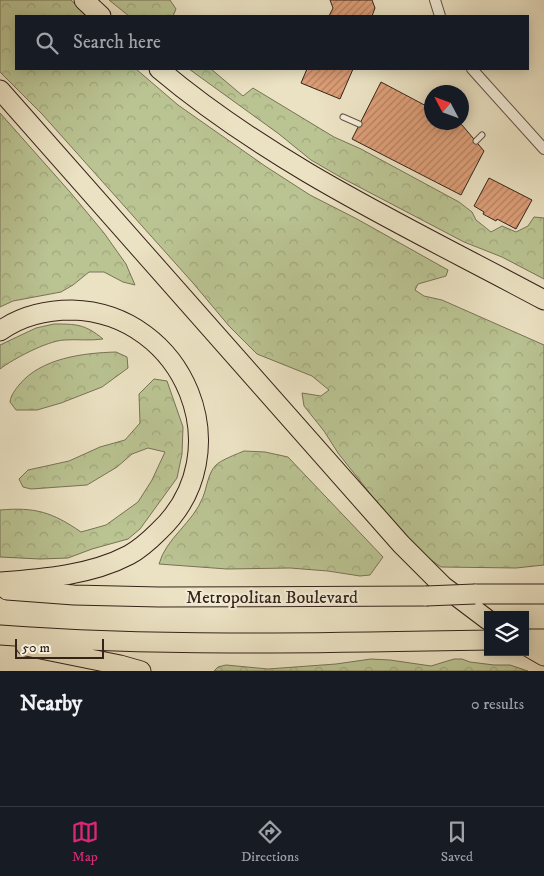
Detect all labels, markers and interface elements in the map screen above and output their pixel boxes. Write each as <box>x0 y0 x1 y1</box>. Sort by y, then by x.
search box <box>15 15 529 70</box>
icon: search <box>33 29 61 57</box>
text: Search here <box>73 31 161 54</box>
north arrow <box>424 85 469 130</box>
street label: Metropolitan Boulevard <box>186 587 358 609</box>
map controls <box>484 611 529 656</box>
button: layers <box>484 611 529 656</box>
scale bar <box>15 636 104 659</box>
text: 50 m <box>22 639 50 657</box>
text: Nearby <box>20 691 82 717</box>
text: 0 results <box>471 694 524 714</box>
tab: Map <box>71 818 99 866</box>
tab: Directions <box>241 818 299 866</box>
tab: Saved <box>441 818 473 866</box>

